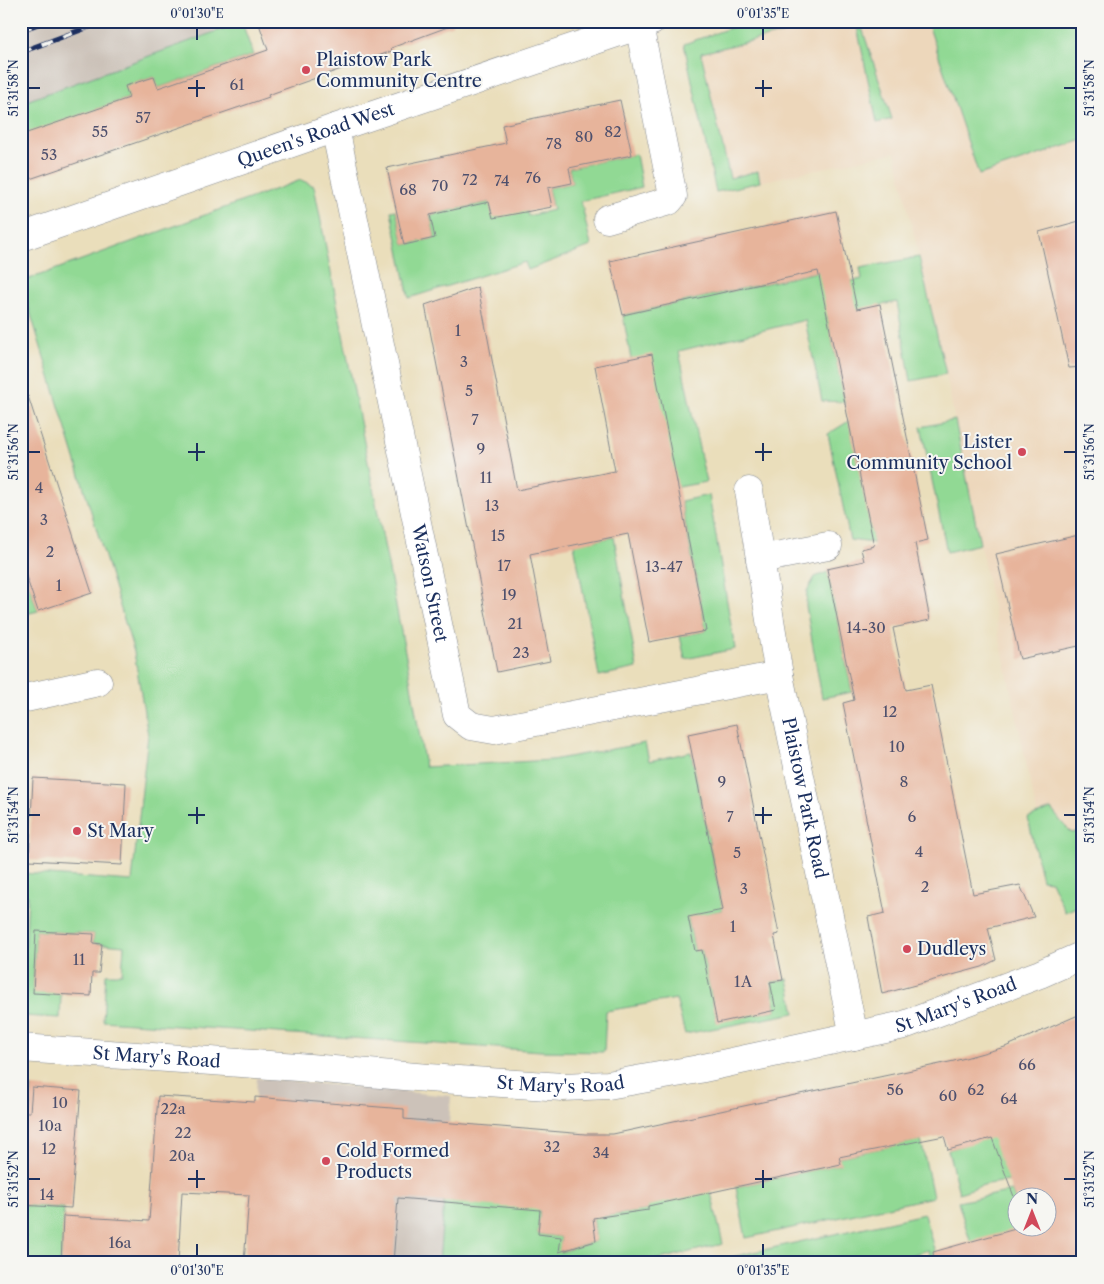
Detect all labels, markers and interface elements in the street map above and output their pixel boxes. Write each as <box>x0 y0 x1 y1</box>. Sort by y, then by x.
text: 0°01'30"E <box>170 6 224 21</box>
text: 0°01'35"E <box>737 6 789 21</box>
place label: Plaistow Park Community Centre <box>316 49 482 92</box>
text: 51°31'58"N <box>6 59 21 117</box>
text: 51°31'58"N <box>1082 59 1097 117</box>
marker: Plaistow Park Community Centre <box>300 64 312 76</box>
house number: 61 <box>229 75 245 94</box>
street label: Queen's Road West <box>234 98 398 172</box>
house number: 57 <box>135 108 151 127</box>
house number: 55 <box>92 122 108 141</box>
house number: 82 <box>604 122 622 141</box>
house number: 80 <box>575 127 593 146</box>
house number: 78 <box>546 134 562 153</box>
house number: 53 <box>41 145 57 164</box>
house number: 76 <box>525 168 541 187</box>
house number: 72 <box>462 170 478 189</box>
house number: 74 <box>494 171 510 190</box>
house number: 70 <box>432 176 448 195</box>
house number: 68 <box>399 180 417 199</box>
house number: 1 <box>455 321 462 340</box>
house number: 3 <box>460 352 468 371</box>
house number: 5 <box>465 381 473 400</box>
house number: 7 <box>471 410 479 429</box>
text: 51°31'56"N <box>6 423 21 481</box>
text: 51°31'56"N <box>1082 423 1097 481</box>
place label: Lister Community School <box>846 431 1012 474</box>
house number: 9 <box>477 439 485 458</box>
marker: Lister Community School <box>1016 446 1028 458</box>
house number: 11 <box>480 468 493 487</box>
house number: 4 <box>35 478 43 497</box>
house number: 13 <box>485 496 499 515</box>
house number: 3 <box>40 510 48 529</box>
street label: Watson Street <box>406 521 453 645</box>
house number: 15 <box>491 526 505 545</box>
house number: 2 <box>46 542 54 561</box>
house number: 17 <box>497 556 511 575</box>
house number: 13-47 <box>645 557 683 576</box>
house number: 1 <box>56 576 63 595</box>
house number: 19 <box>501 585 517 604</box>
house number: 21 <box>508 614 523 633</box>
house number: 14-30 <box>846 618 886 637</box>
house number: 23 <box>513 643 529 662</box>
house number: 12 <box>883 702 897 721</box>
street label: Plaistow Park Road <box>777 715 832 881</box>
house number: 10 <box>889 737 905 756</box>
house number: 9 <box>718 772 726 791</box>
house number: 8 <box>900 772 909 791</box>
text: 51°31'54"N <box>6 786 21 844</box>
text: 51°31'54"N <box>1082 786 1097 844</box>
house number: 7 <box>726 807 734 826</box>
house number: 6 <box>908 807 917 826</box>
place label: St Mary <box>87 820 155 842</box>
marker: St Mary <box>71 825 83 837</box>
house number: 4 <box>915 842 923 861</box>
house number: 5 <box>733 843 741 862</box>
house number: 2 <box>921 877 929 896</box>
house number: 3 <box>740 879 748 898</box>
house number: 1 <box>730 917 737 936</box>
place label: Dudleys <box>917 938 986 960</box>
marker: Dudleys <box>901 943 913 955</box>
house number: 11 <box>73 950 86 969</box>
house number: 1A <box>734 972 753 991</box>
street label: St Mary's Road <box>893 973 1020 1038</box>
street label: St Mary's Road <box>92 1042 221 1073</box>
house number: 66 <box>1018 1055 1036 1074</box>
street label: St Mary's Road <box>496 1071 626 1098</box>
house number: 56 <box>887 1080 904 1099</box>
house number: 62 <box>967 1080 985 1099</box>
house number: 60 <box>939 1086 957 1105</box>
house number: 64 <box>1000 1089 1018 1108</box>
house number: 10 <box>52 1093 68 1112</box>
house number: 22a <box>160 1099 186 1118</box>
house number: 10a <box>38 1116 62 1135</box>
house number: 22 <box>174 1123 192 1142</box>
house number: 32 <box>544 1137 560 1156</box>
house number: 12 <box>42 1139 56 1158</box>
place label: Cold Formed Products <box>336 1140 449 1183</box>
house number: 34 <box>593 1143 609 1162</box>
house number: 20a <box>169 1146 195 1165</box>
text: 51°31'52"N <box>6 1150 21 1208</box>
text: 51°31'52"N <box>1082 1150 1097 1208</box>
marker: Cold Formed Products <box>320 1155 332 1167</box>
house number: 14 <box>40 1185 54 1204</box>
north arrow <box>1006 1186 1056 1236</box>
text: N <box>1026 1190 1038 1208</box>
house number: 16a <box>108 1233 132 1252</box>
text: 0°01'30"E <box>170 1263 224 1278</box>
text: 0°01'35"E <box>737 1263 789 1278</box>

